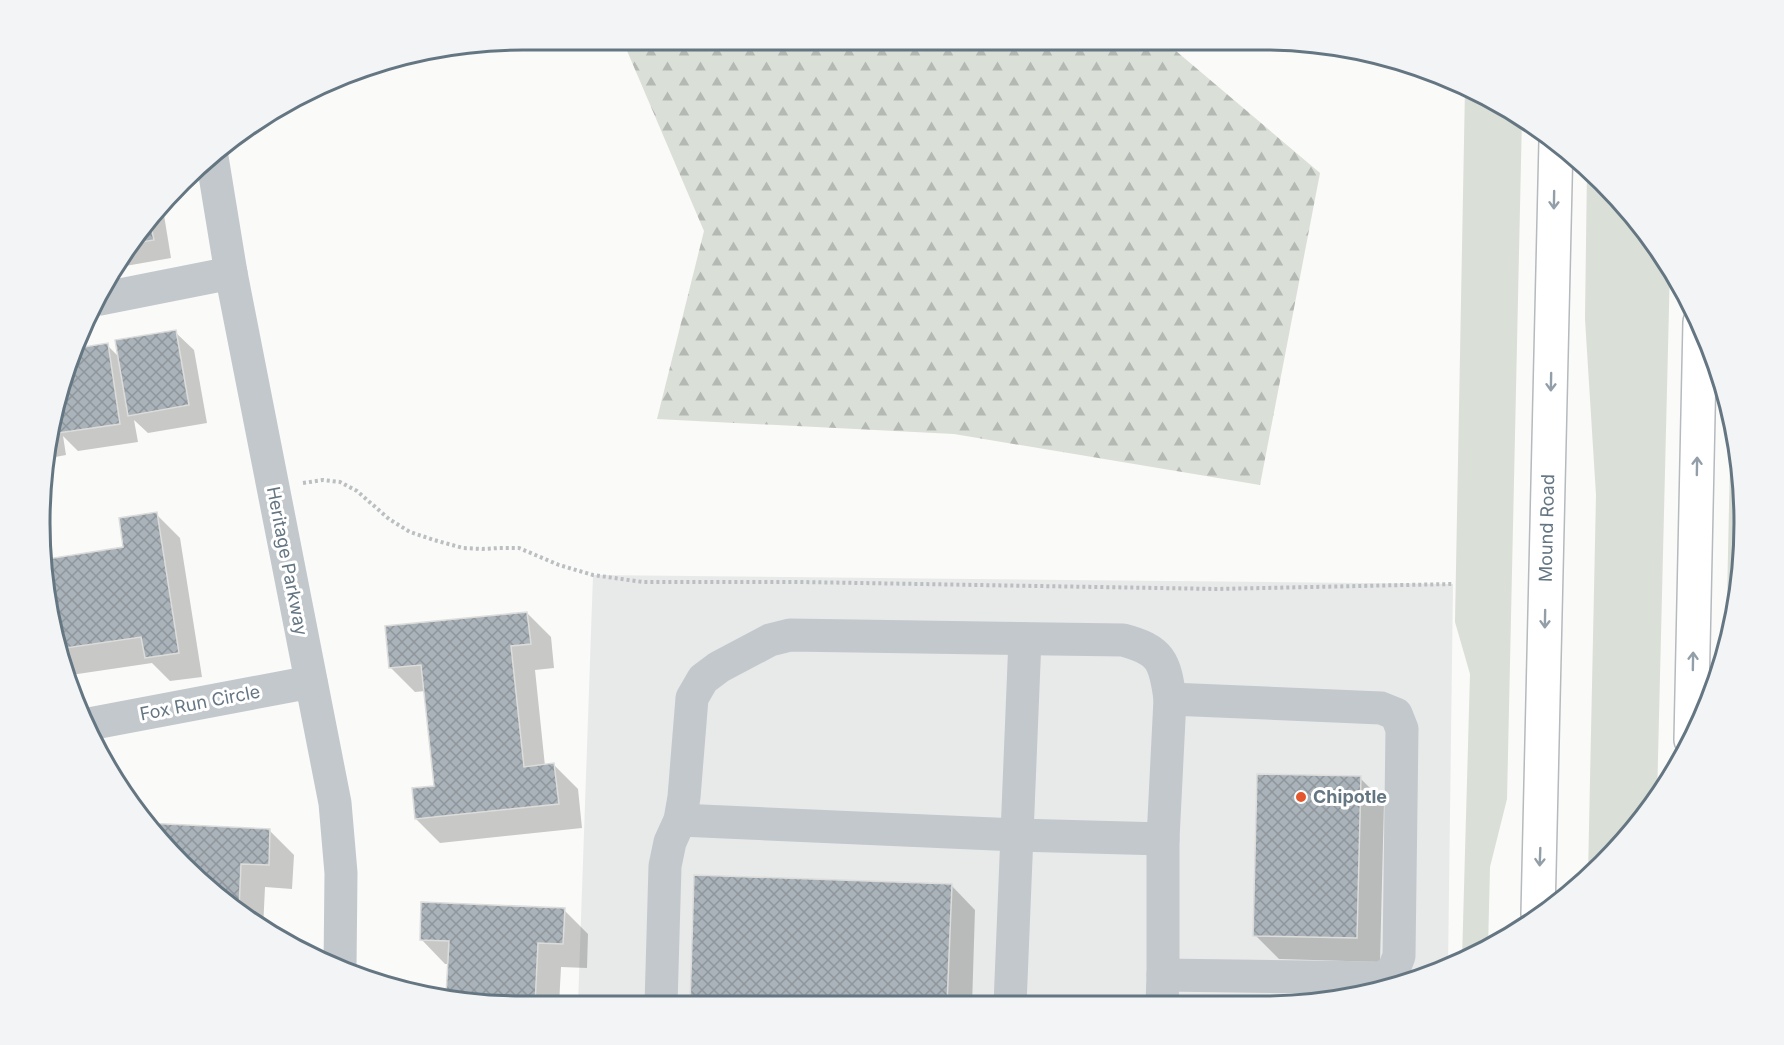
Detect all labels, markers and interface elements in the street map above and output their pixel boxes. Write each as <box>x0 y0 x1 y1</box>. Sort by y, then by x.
one-way arrow <box>1549 189 1560 209</box>
one-way arrow <box>1545 372 1556 392</box>
one-way arrow <box>1691 456 1703 476</box>
street label: Mound Road <box>1535 474 1558 582</box>
street label: Heritage Parkway <box>263 485 312 637</box>
one-way arrow <box>1539 609 1551 629</box>
one-way arrow <box>1687 651 1698 671</box>
street label: Fox Run Circle <box>138 681 262 724</box>
place label: Chipotle <box>1313 786 1387 807</box>
marker: Chipotle <box>1294 790 1308 804</box>
one-way arrow <box>1534 847 1545 867</box>

